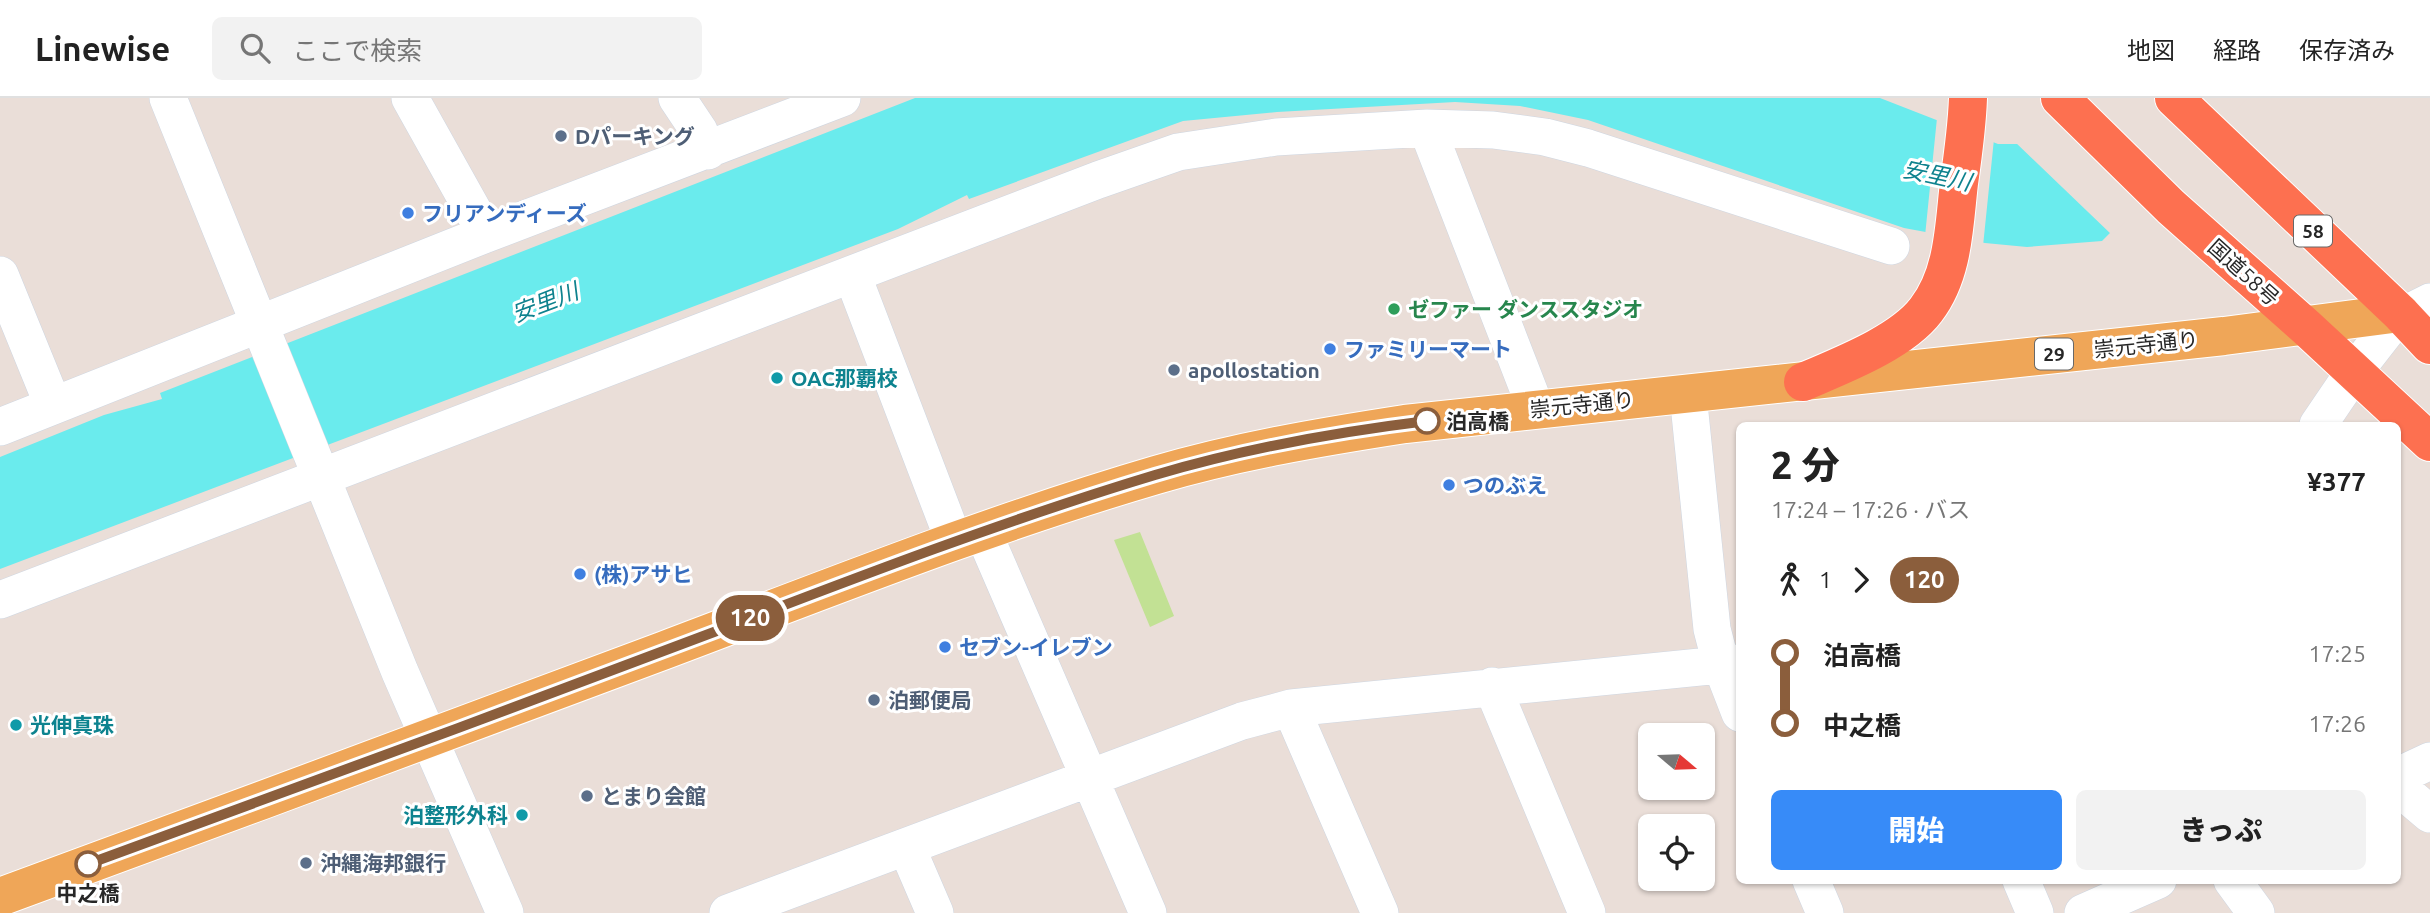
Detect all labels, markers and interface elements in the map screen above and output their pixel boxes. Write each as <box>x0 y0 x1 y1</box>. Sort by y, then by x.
search box <box>212 17 702 80</box>
icon: search <box>236 29 274 67</box>
text: Linewise <box>35 30 170 67</box>
text: ここで検索 <box>292 36 422 65</box>
text: 地図 <box>2127 37 2175 64</box>
text: 経路 <box>2213 37 2261 64</box>
text: 保存済み <box>2299 37 2395 64</box>
place label: Dパーキング <box>575 124 695 148</box>
marker: Dパーキング <box>553 128 569 144</box>
water label: 安里川 <box>1901 156 1976 195</box>
place label: フリアンディーズ <box>422 201 587 225</box>
marker: フリアンディーズ <box>400 205 416 221</box>
road number: 58 <box>2294 216 2332 246</box>
street label: 国道58号 <box>2204 234 2284 310</box>
water label: 安里川 <box>508 277 584 326</box>
place label: ゼファー ダンススタジオ <box>1408 297 1644 321</box>
marker: ゼファー ダンススタジオ <box>1386 301 1402 317</box>
street label: 崇元寺通り <box>2093 327 2199 361</box>
place label: ファミリーマート <box>1344 337 1512 361</box>
road number: 29 <box>2035 338 2073 370</box>
marker: ファミリーマート <box>1322 341 1338 357</box>
place label: apollostation <box>1188 358 1320 382</box>
marker: apollostation <box>1166 362 1182 378</box>
place label: OAC那覇校 <box>791 366 898 390</box>
marker: OAC那覇校 <box>769 370 785 386</box>
street label: 崇元寺通り <box>1529 387 1635 421</box>
marker: 泊高橋 <box>1414 408 1440 434</box>
place label: 泊高橋 <box>1446 409 1509 433</box>
text: 2 分 <box>1771 444 1840 486</box>
text: ¥377 <box>2307 467 2366 496</box>
place label: つのぶえ <box>1463 473 1547 497</box>
marker: つのぶえ <box>1441 477 1457 493</box>
text: 17:24 – 17:26 · バス <box>1771 497 1970 522</box>
icon: walk <box>1771 561 1809 599</box>
icon: forward <box>1842 561 1880 599</box>
place label: (株)アサヒ <box>594 562 693 586</box>
marker: (株)アサヒ <box>572 566 588 582</box>
text: 120 <box>1904 566 1945 593</box>
text: 1 <box>1819 567 1832 592</box>
line badge: 120 <box>710 595 790 641</box>
text: 120 <box>730 604 770 631</box>
place label: セブン-イレブン <box>959 635 1113 659</box>
marker: セブン-イレブン <box>937 639 953 655</box>
text: 泊高橋 <box>1823 641 1901 670</box>
text: 17:25 <box>2308 641 2366 666</box>
place label: 泊郵便局 <box>888 688 972 712</box>
marker: 泊郵便局 <box>866 692 882 708</box>
text: 中之橋 <box>1823 711 1901 740</box>
text: 17:26 <box>2308 711 2366 736</box>
place label: 光伸真珠 <box>30 713 114 737</box>
marker: 光伸真珠 <box>8 717 24 733</box>
north arrow <box>1638 723 1715 800</box>
map controls <box>1638 723 1715 891</box>
place label: とまり会館 <box>601 784 706 808</box>
marker: とまり会館 <box>579 788 595 804</box>
button: 開始 <box>1771 790 2062 870</box>
button: きっぷ <box>2076 790 2366 870</box>
place label: 泊整形外科 <box>403 803 508 827</box>
marker: 泊整形外科 <box>514 807 530 823</box>
button: locate <box>1638 814 1715 891</box>
marker: 中之橋 <box>75 851 101 877</box>
place label: 沖縄海邦銀行 <box>320 851 446 875</box>
marker: 沖縄海邦銀行 <box>298 855 314 871</box>
place label: 中之橋 <box>57 881 120 905</box>

